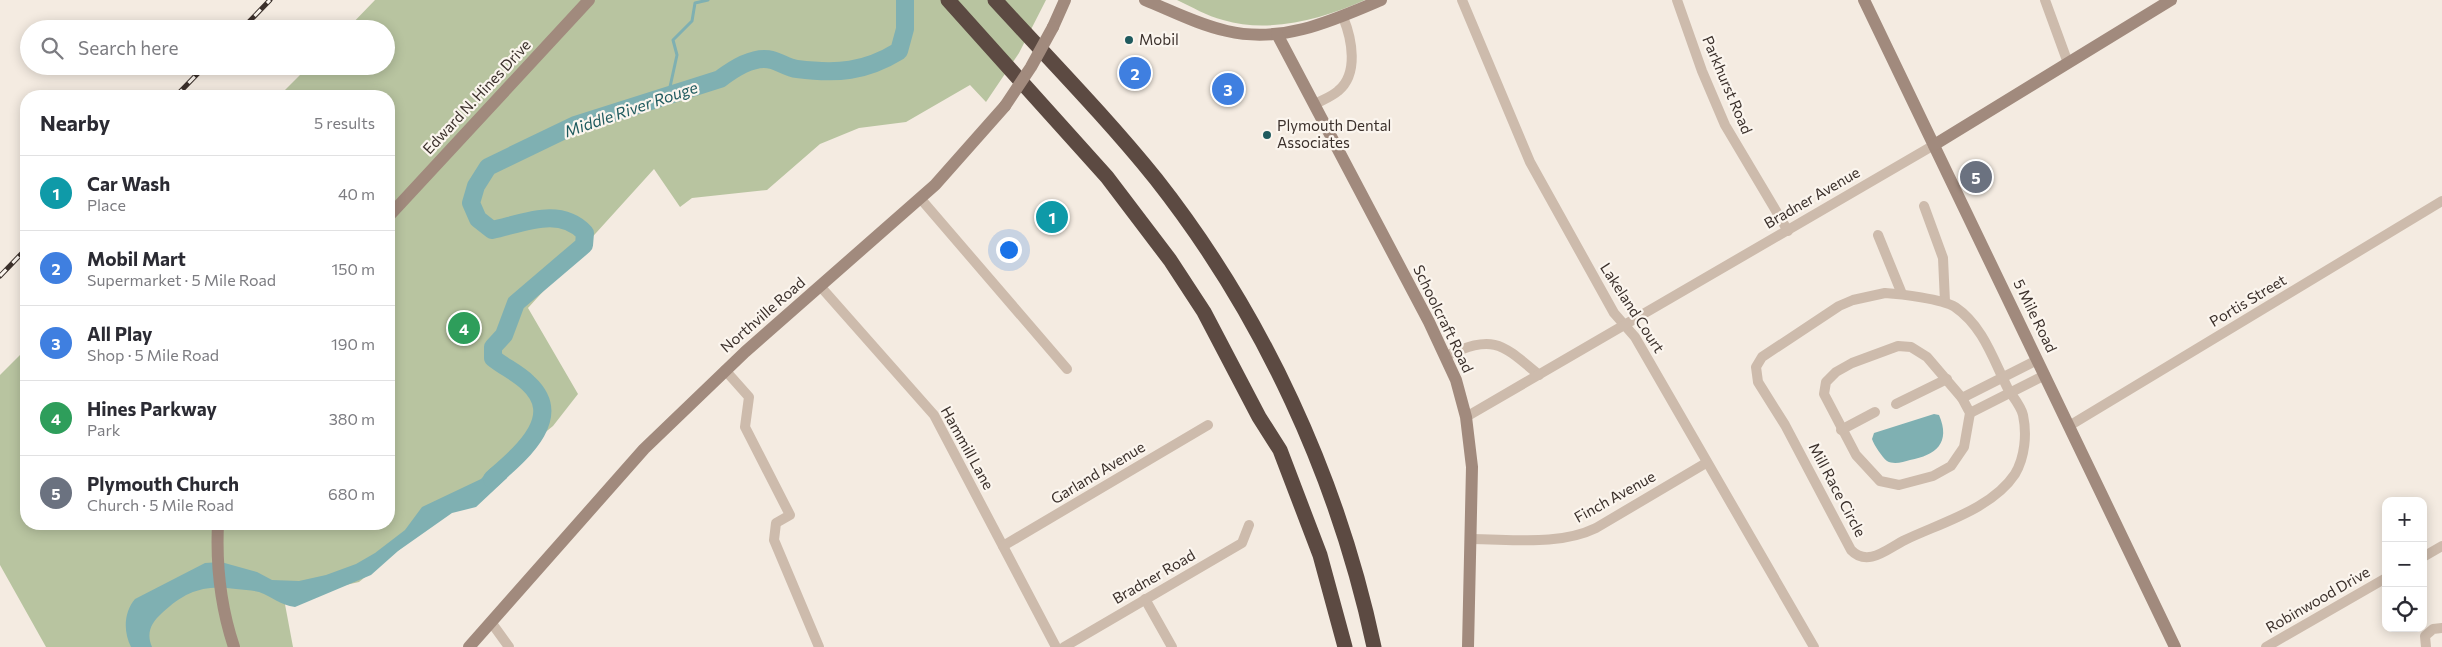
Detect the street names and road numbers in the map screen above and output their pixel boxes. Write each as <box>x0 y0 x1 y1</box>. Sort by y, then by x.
street label: Parkhurst Road <box>1699 33 1757 136</box>
street label: Edward N. Hines Drive <box>419 35 534 157</box>
street label: Bradner Avenue <box>1760 162 1863 232</box>
street label: Lakeland Court <box>1597 259 1669 356</box>
street label: Schoolcraft Road <box>1410 262 1478 375</box>
street label: Portis Street <box>2206 270 2289 330</box>
street label: Northville Road <box>717 273 808 356</box>
street label: 5 Mile Road <box>2010 276 2061 355</box>
street label: Hammill Lane <box>938 403 998 492</box>
street label: Garland Avenue <box>1047 437 1148 507</box>
street label: Mill Race Circle <box>1806 439 1870 540</box>
street label: Finch Avenue <box>1571 466 1658 526</box>
street label: Bradner Road <box>1109 545 1198 607</box>
street label: Robinwood Drive <box>2262 562 2373 636</box>

